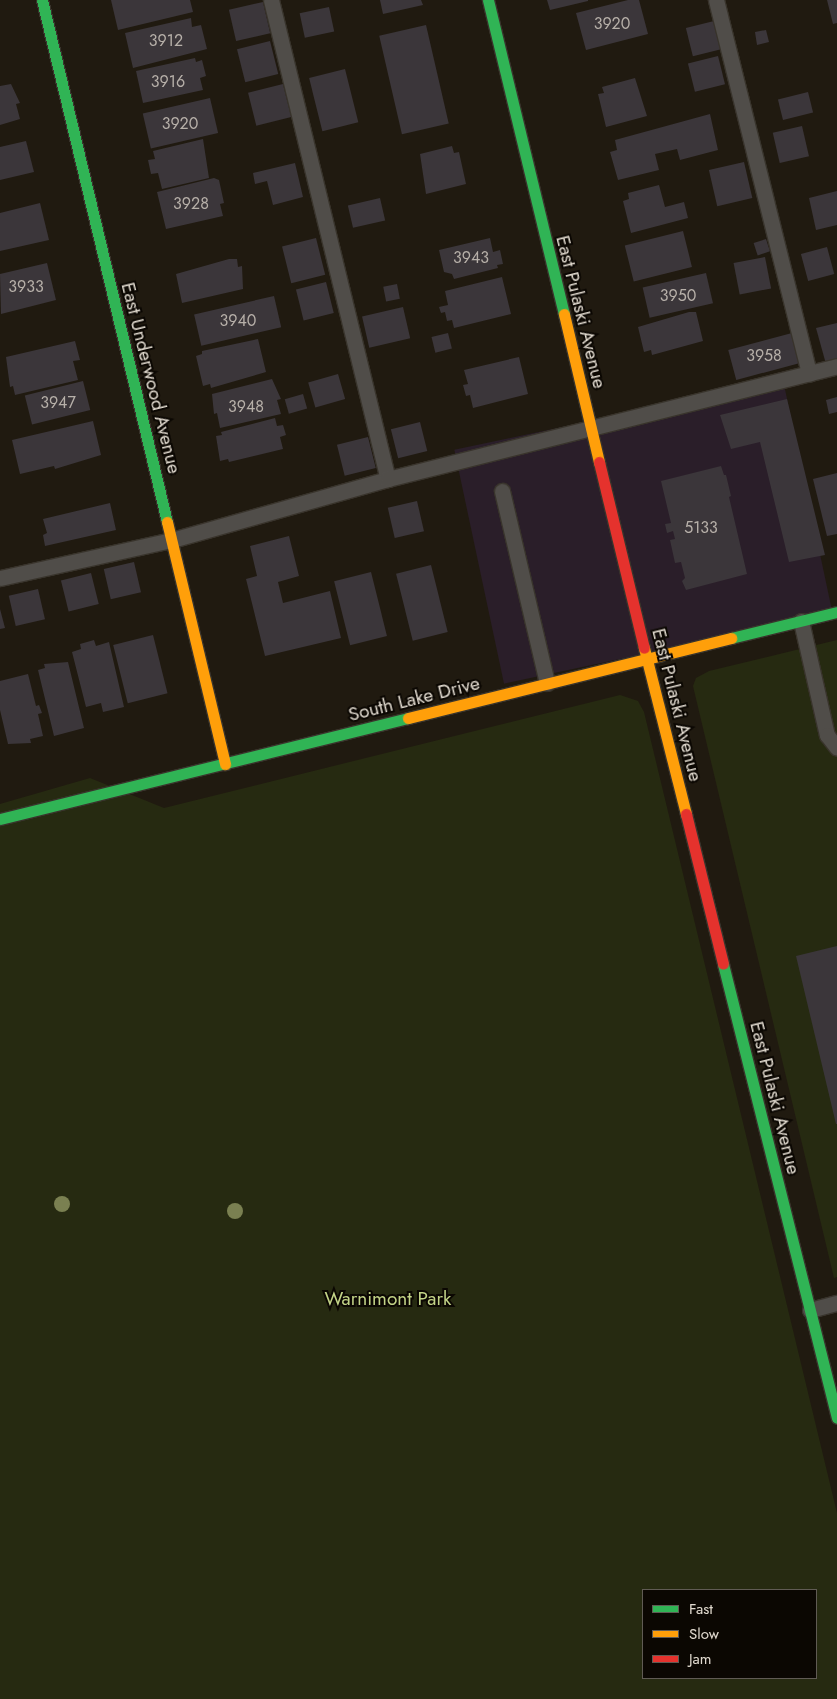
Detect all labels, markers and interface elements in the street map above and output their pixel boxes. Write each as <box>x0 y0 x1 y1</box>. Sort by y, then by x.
house number: 3920 <box>594 14 630 34</box>
house number: 3912 <box>149 31 183 51</box>
house number: 3916 <box>151 72 185 92</box>
house number: 3920 <box>162 114 198 134</box>
house number: 3928 <box>173 194 209 214</box>
street label: East Pulaski Avenue <box>551 233 611 391</box>
house number: 3943 <box>453 248 489 268</box>
house number: 3933 <box>8 277 44 297</box>
street label: East Underwood Avenue <box>116 280 186 476</box>
house number: 3950 <box>660 286 696 306</box>
house number: 3940 <box>220 311 256 331</box>
house number: 3958 <box>746 346 782 366</box>
house number: 3947 <box>40 393 76 413</box>
house number: 3948 <box>228 397 264 417</box>
house number: 5133 <box>684 518 718 538</box>
street label: East Pulaski Avenue <box>647 626 707 784</box>
street label: South Lake Drive <box>346 672 482 726</box>
street label: East Pulaski Avenue <box>745 1019 805 1177</box>
park label: Warnimont Park <box>325 1288 451 1310</box>
legend <box>642 1589 817 1679</box>
text: Fast <box>689 1598 713 1620</box>
text: Slow <box>689 1623 719 1645</box>
text: Jam <box>689 1648 712 1670</box>

